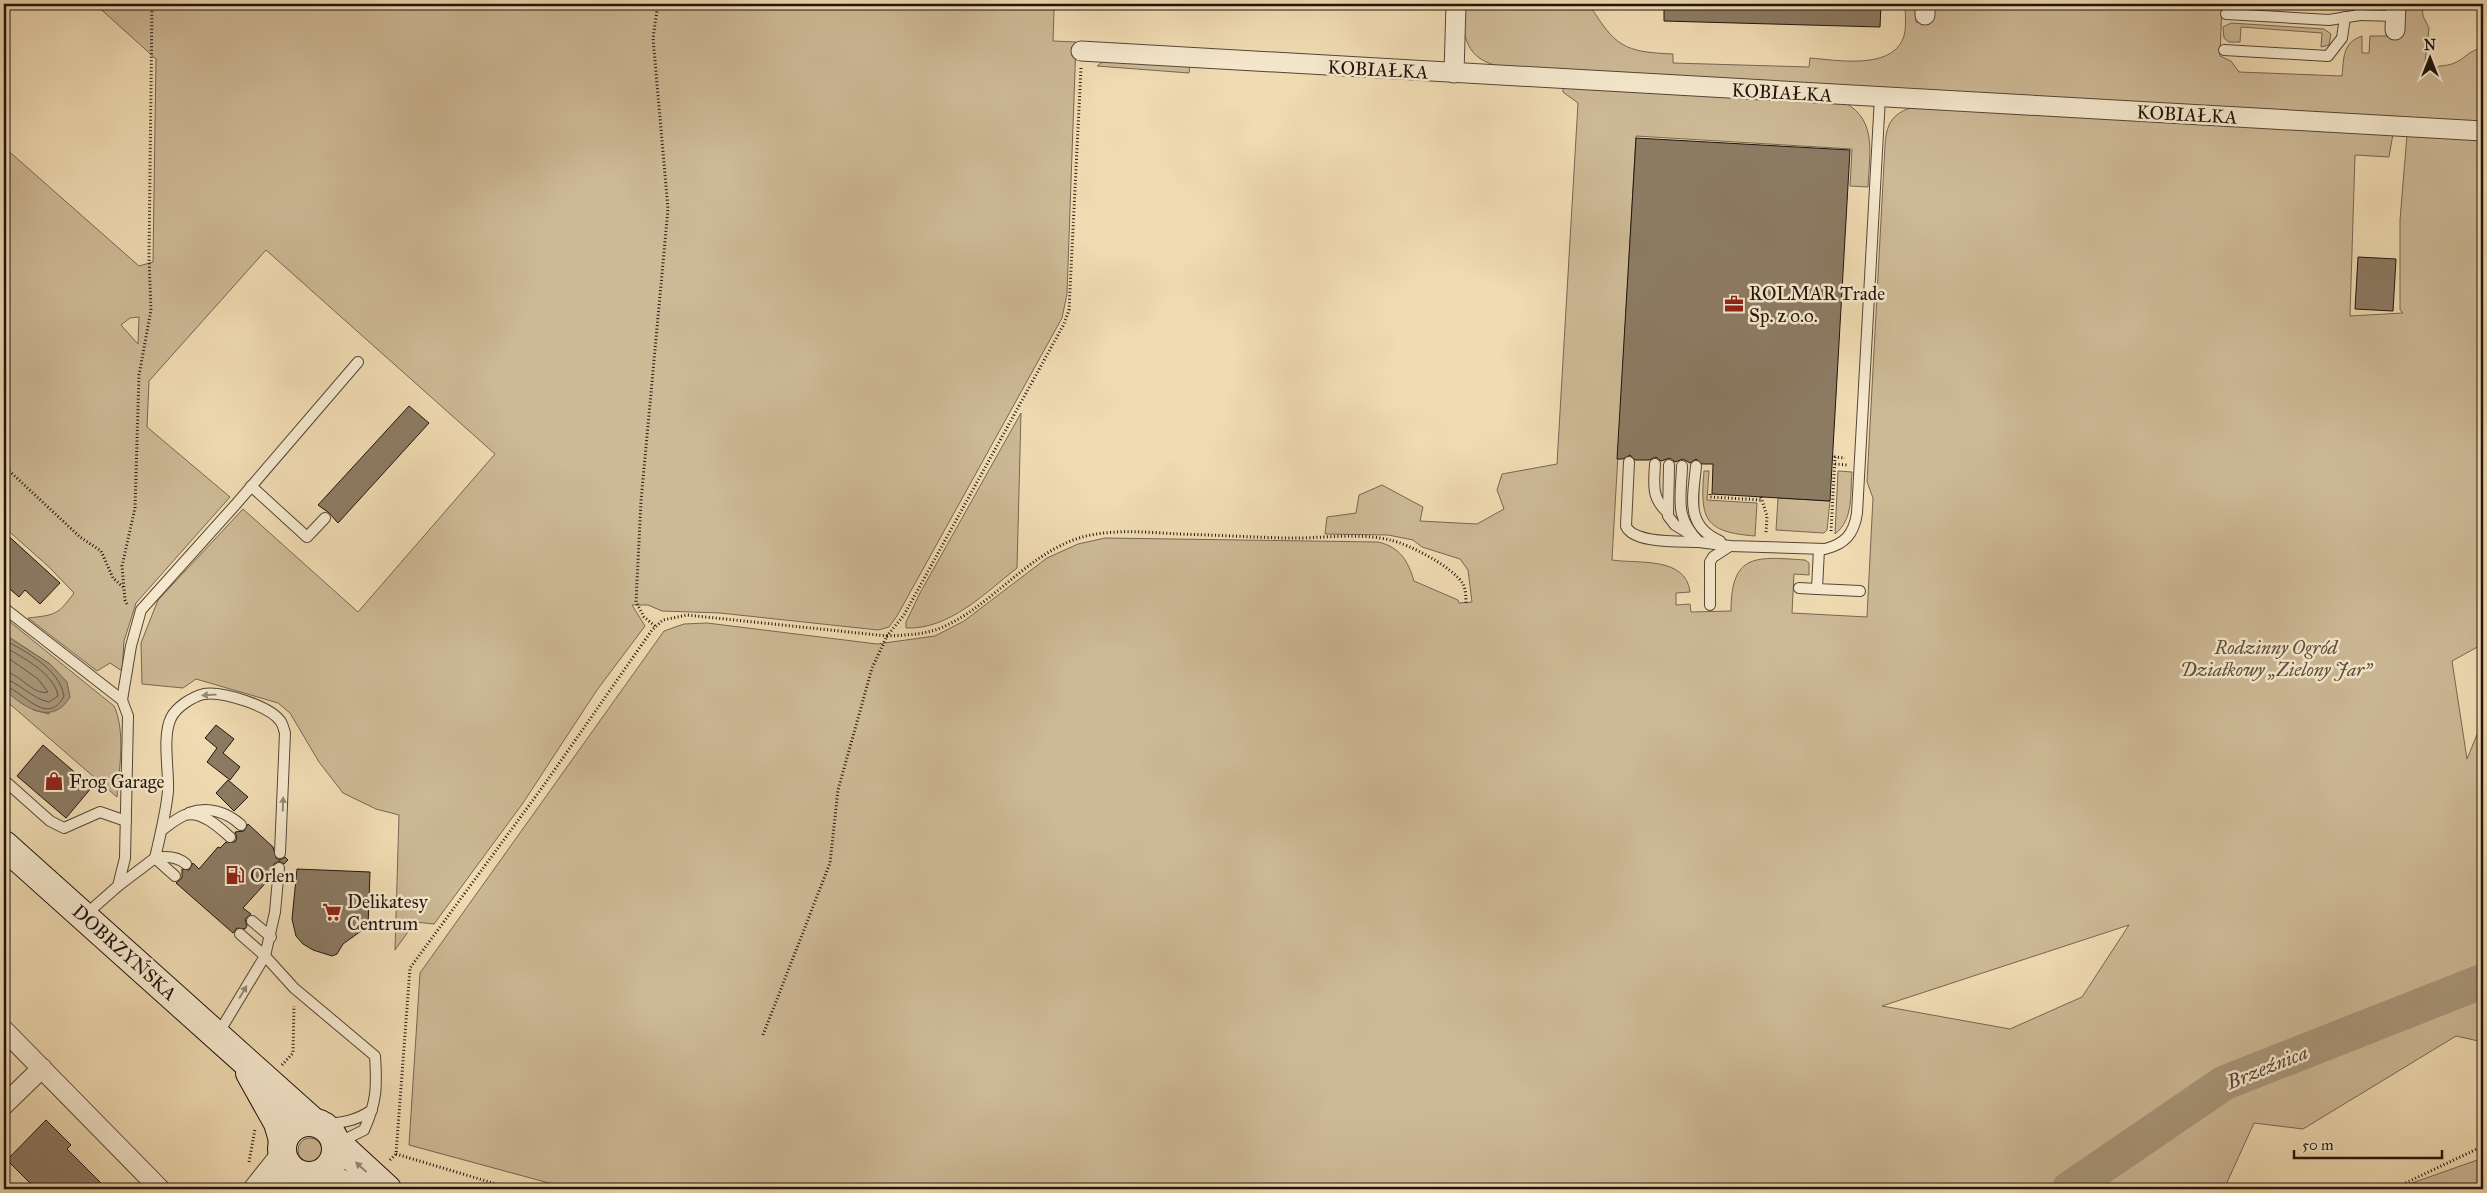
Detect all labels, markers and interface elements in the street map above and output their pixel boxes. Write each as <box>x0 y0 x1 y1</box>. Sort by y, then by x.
north arrow <box>2404 32 2454 82</box>
text: N <box>2424 37 2436 54</box>
street label: KOBIAŁKA <box>1327 55 1429 84</box>
street label: KOBIAŁKA <box>1731 78 1833 107</box>
street label: KOBIAŁKA <box>2136 100 2238 129</box>
place label: ROLMAR Trade Sp. z o.o. <box>1749 282 1885 327</box>
office icon: ROLMAR Trade Sp. z o.o. <box>1723 293 1745 315</box>
park label: Rodzinny Ogród Działkowy „Zielony Jar” <box>2180 636 2373 681</box>
one-way arrow <box>201 691 217 699</box>
shop icon: Frog Garage <box>43 770 65 792</box>
place label: Frog Garage <box>69 770 165 794</box>
one-way arrow <box>279 796 287 812</box>
fuel station icon: Orlen <box>224 864 246 886</box>
place label: Orlen <box>250 864 295 887</box>
place label: Delikatesy Centrum <box>347 890 429 935</box>
street label: DOBRZYŃSKA <box>68 899 182 1005</box>
supermarket icon: Delikatesy Centrum <box>321 901 343 923</box>
one-way arrow <box>238 986 247 999</box>
water label: Brzeźnica <box>2222 1040 2311 1095</box>
scale bar <box>2294 1128 2442 1160</box>
text: 50 m <box>2302 1136 2334 1154</box>
one-way arrow <box>355 1161 368 1172</box>

